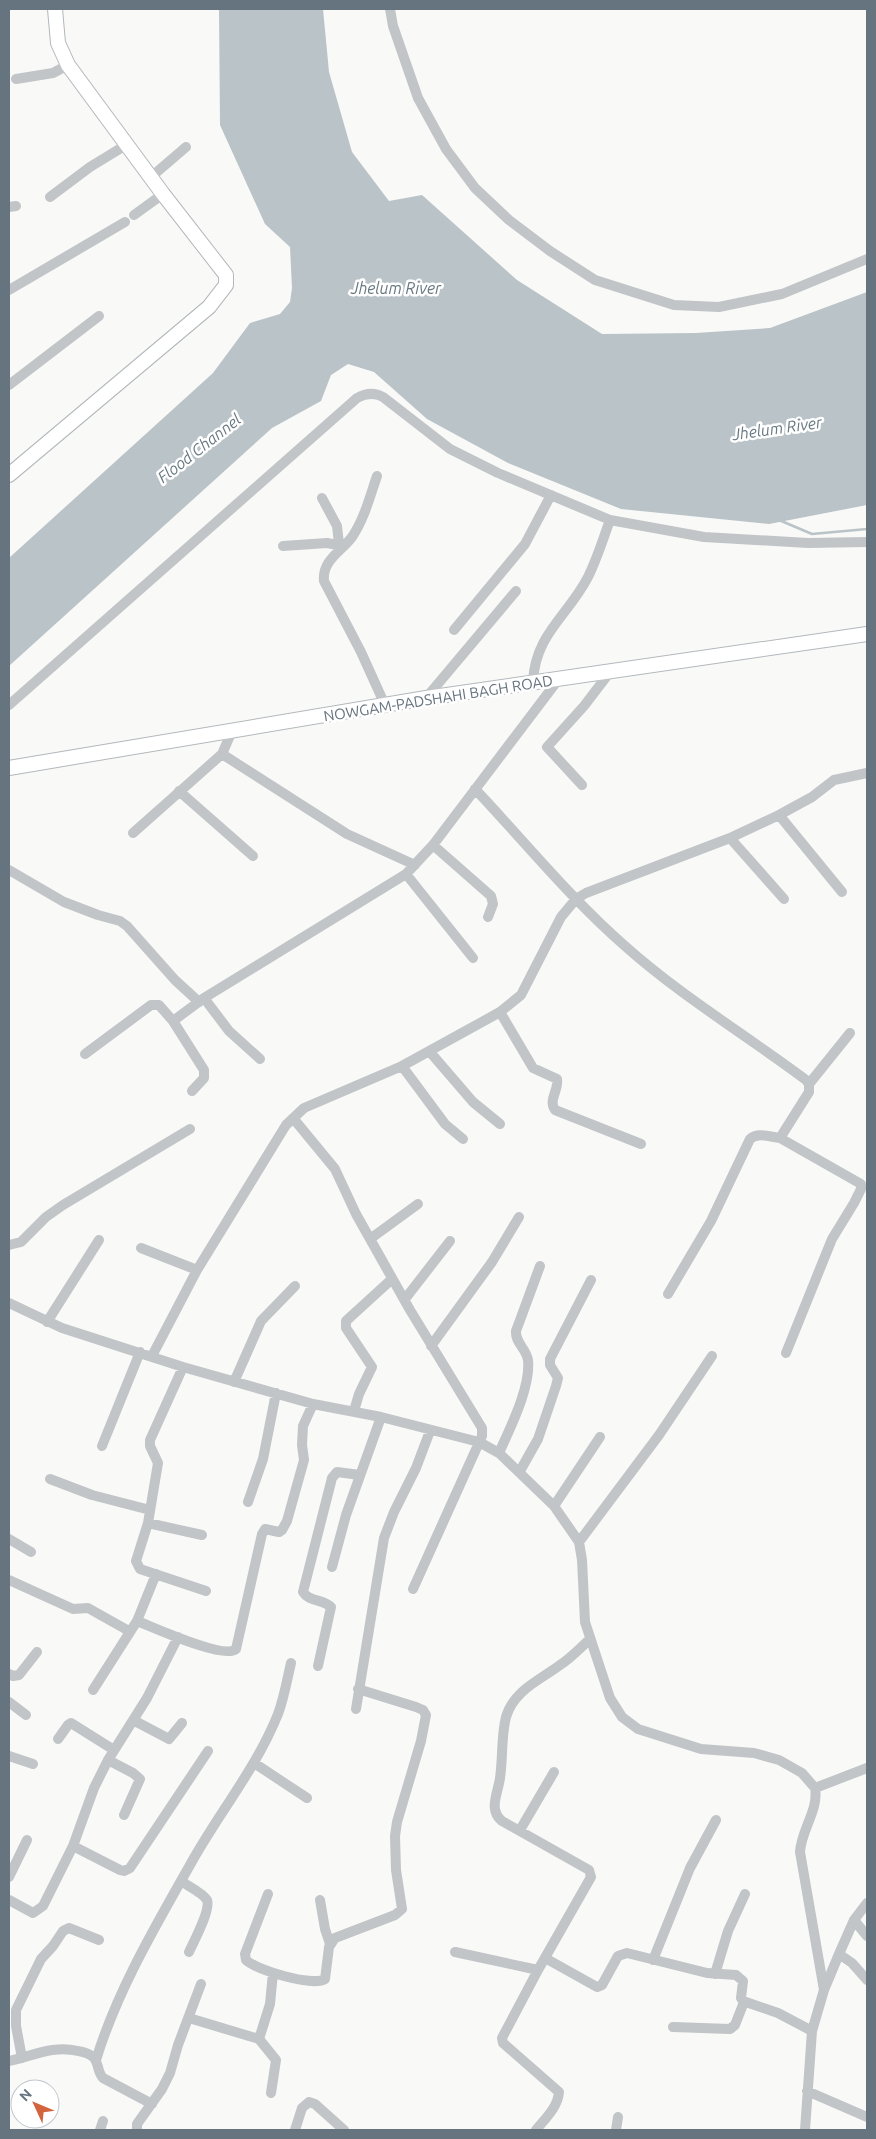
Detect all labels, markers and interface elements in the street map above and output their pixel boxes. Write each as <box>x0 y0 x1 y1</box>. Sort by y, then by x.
water label: Jhelum River <box>350 279 442 297</box>
water label: Flood Channel <box>154 410 245 486</box>
water label: Jhelum River <box>730 413 824 443</box>
street label: NOWGAM-PADSHAHI BAGH ROAD <box>322 671 554 725</box>
north arrow <box>10 2079 60 2129</box>
text: N <box>16 2086 35 2104</box>

